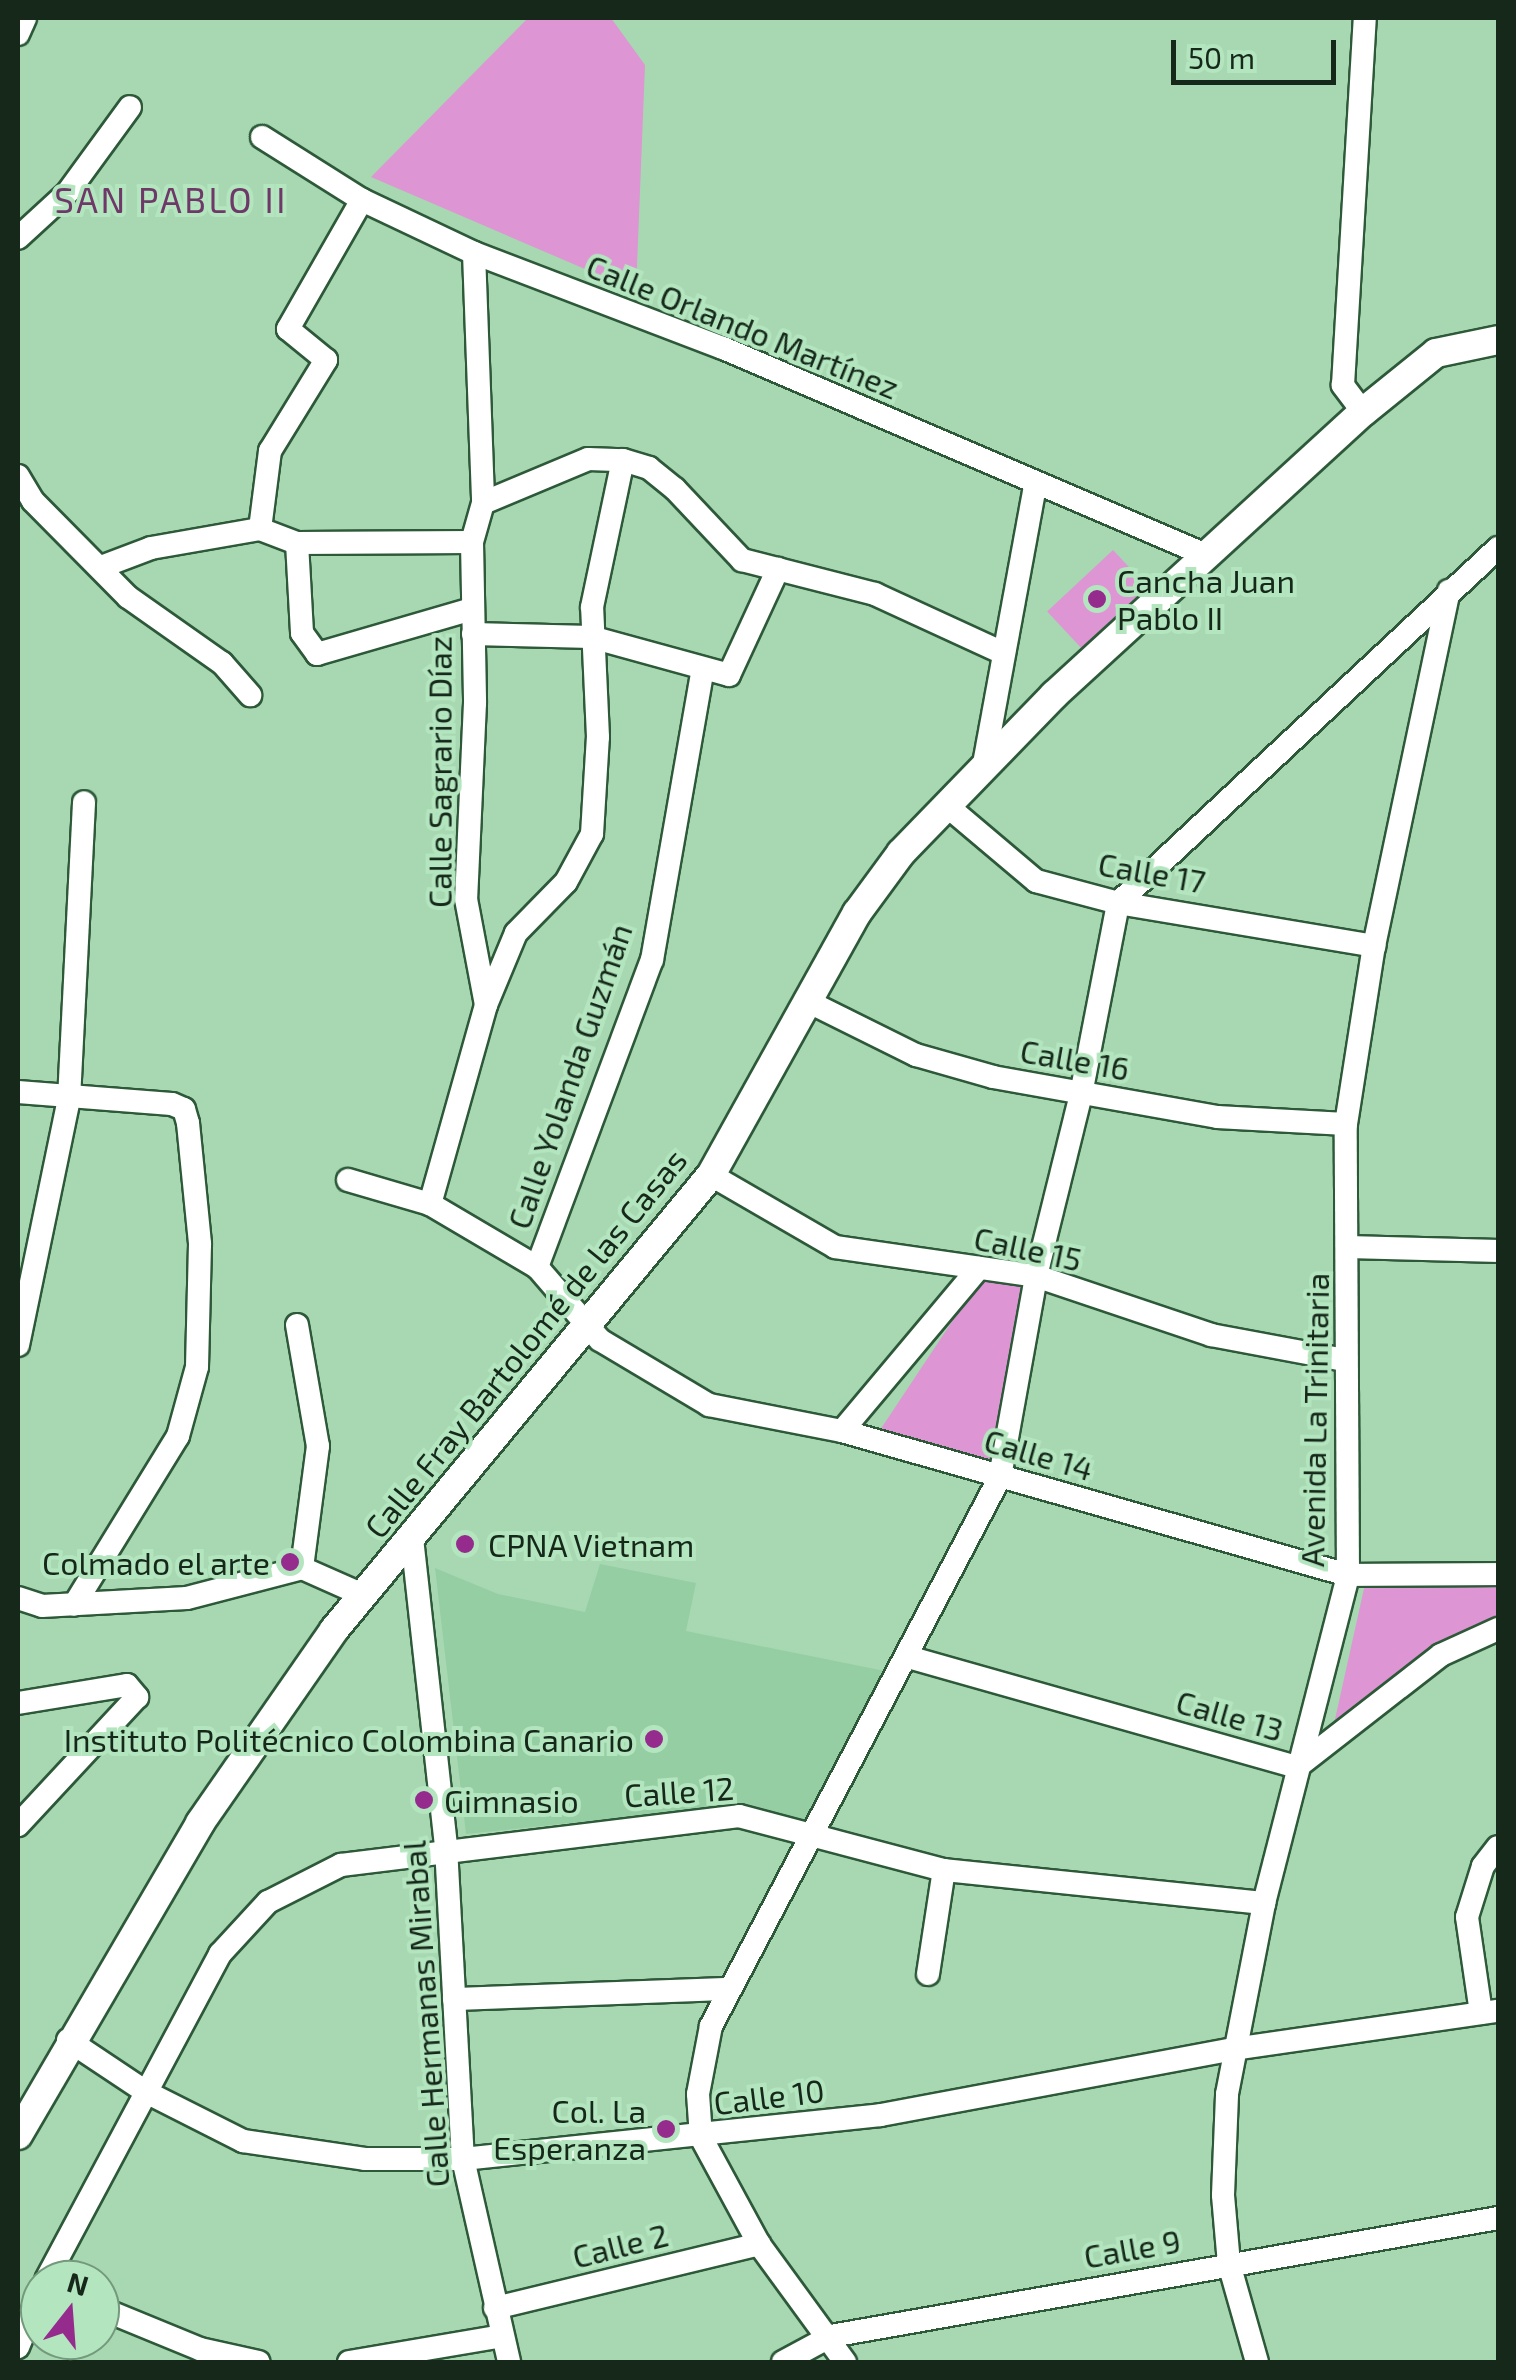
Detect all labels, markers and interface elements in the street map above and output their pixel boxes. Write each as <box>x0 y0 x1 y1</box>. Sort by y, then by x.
scale bar <box>1176 20 1341 82</box>
text: 50 m <box>1188 39 1255 75</box>
district label: SAN PABLO II <box>54 178 288 220</box>
street label: Calle Orlando Martínez <box>581 246 905 406</box>
place label: Cancha Juan Pablo II <box>1117 562 1296 637</box>
marker: Cancha Juan Pablo II <box>1086 588 1108 610</box>
street label: Calle Sagrario Díaz <box>420 636 458 908</box>
street label: Calle 17 <box>1095 844 1209 900</box>
street label: Calle Yolanda Guzmán <box>499 918 639 1234</box>
street label: Calle 16 <box>1017 1031 1133 1087</box>
street label: Calle Fray Bartolomé de las Casas <box>356 1141 694 1545</box>
street label: Calle 15 <box>971 1218 1085 1278</box>
street label: Avenida La Trinitaria <box>1292 1272 1336 1568</box>
street label: Calle 14 <box>980 1420 1098 1488</box>
place label: CPNA Vietnam <box>488 1525 696 1563</box>
marker: CPNA Vietnam <box>452 1531 478 1557</box>
place label: Colmado el arte <box>41 1543 270 1581</box>
marker: Colmado el arte <box>279 1551 301 1573</box>
street label: Calle 13 <box>1172 1681 1288 1749</box>
place label: Instituto Politécnico Colombina Canario <box>64 1720 634 1758</box>
marker: Instituto Politécnico Colombina Canario <box>643 1728 665 1750</box>
street label: Calle 12 <box>623 1768 735 1814</box>
place label: Gimnasio <box>444 1781 579 1819</box>
marker: Gimnasio <box>413 1789 435 1811</box>
street label: Calle Hermanas Mirabal <box>394 1839 456 2189</box>
street label: Calle 10 <box>711 2070 827 2122</box>
place label: Col. La Esperanza <box>493 2092 646 2167</box>
marker: Col. La Esperanza <box>655 2118 677 2140</box>
street label: Calle 2 <box>568 2215 672 2275</box>
street label: Calle 9 <box>1081 2221 1183 2275</box>
north arrow <box>20 2260 120 2360</box>
text: N <box>64 2264 93 2302</box>

